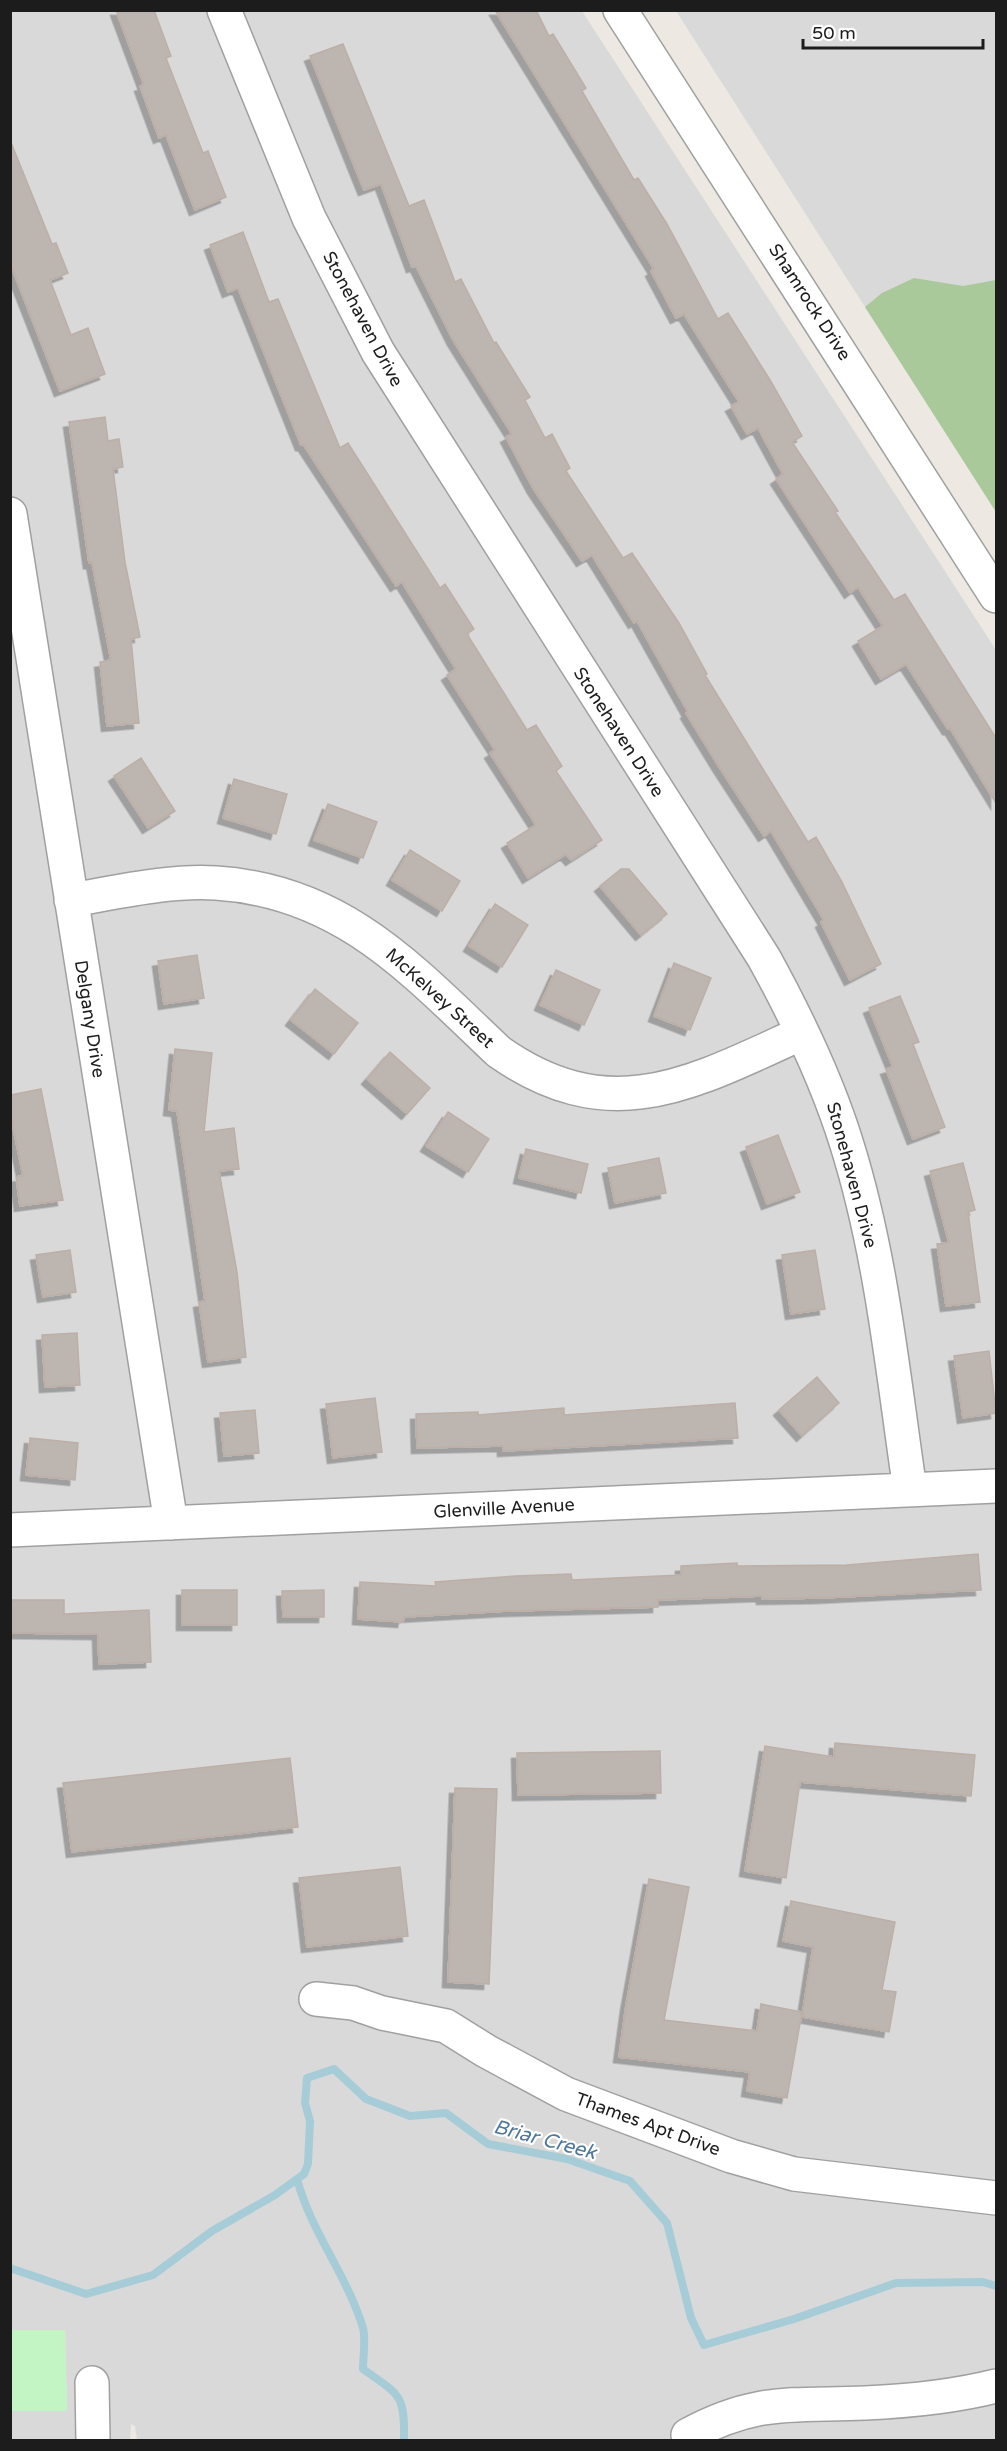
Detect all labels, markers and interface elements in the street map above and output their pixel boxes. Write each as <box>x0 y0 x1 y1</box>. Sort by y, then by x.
scale bar <box>803 12 983 50</box>
text: 50 m <box>812 22 856 44</box>
street label: Shamrock Drive <box>764 240 856 364</box>
street label: Stonehaven Drive <box>318 248 408 390</box>
street label: Stonehaven Drive <box>569 663 669 801</box>
street label: McKelvey Street <box>381 943 499 1053</box>
street label: Delgany Drive <box>70 959 110 1079</box>
street label: Stonehaven Drive <box>822 1100 882 1250</box>
street label: Glenville Avenue <box>433 1493 575 1523</box>
street label: Thames Apt Drive <box>573 2088 723 2160</box>
water label: Briar Creek <box>491 2115 601 2166</box>

